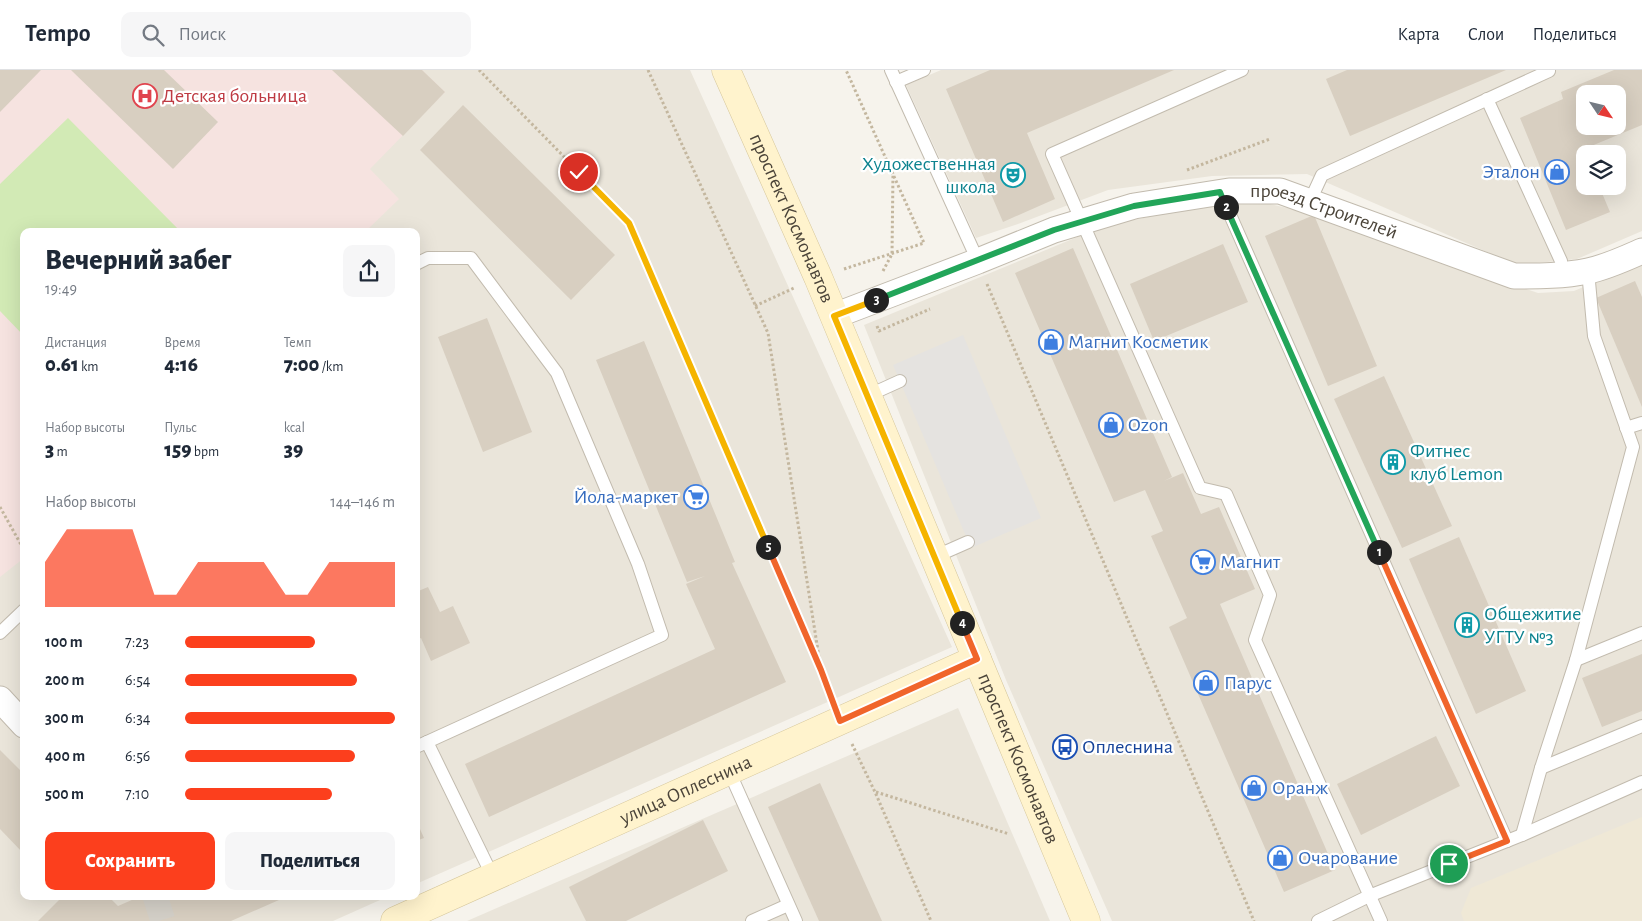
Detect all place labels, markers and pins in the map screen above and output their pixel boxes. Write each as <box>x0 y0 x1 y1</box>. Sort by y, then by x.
hospital icon: Детская больница <box>132 83 158 109</box>
place label: Детская больница <box>162 86 307 106</box>
pin <box>558 151 600 193</box>
place label: Художественная школа <box>862 154 996 197</box>
shop icon: Эталон <box>1544 159 1570 185</box>
theatre icon: Художественная школа <box>1000 162 1026 188</box>
place label: Эталон <box>1483 162 1540 182</box>
pin: 2 <box>1214 194 1238 220</box>
pin: 3 <box>864 288 888 312</box>
shop icon: Магнит Косметик <box>1038 329 1064 355</box>
place label: Магнит Косметик <box>1068 332 1208 352</box>
shop icon: Ozon <box>1098 412 1124 438</box>
place label: Ozon <box>1128 415 1169 435</box>
place label: Фитнес клуб Lemon <box>1410 441 1503 484</box>
building icon: Фитнес клуб Lemon <box>1380 449 1406 475</box>
supermarket icon: Йола-маркет <box>683 484 709 510</box>
place label: Йола-маркет <box>573 487 679 507</box>
pin: 5 <box>756 534 780 560</box>
pin: 1 <box>1366 540 1392 564</box>
supermarket icon: Магнит <box>1190 549 1216 575</box>
place label: Магнит <box>1220 552 1281 572</box>
place label: Общежитие УГТУ №3 <box>1484 604 1581 647</box>
pin: 4 <box>950 610 974 636</box>
building icon: Общежитие УГТУ №3 <box>1454 612 1480 638</box>
shop icon: Парус <box>1193 670 1219 696</box>
place label: Парус <box>1224 673 1272 693</box>
bus stop icon: Оплеснина <box>1052 734 1078 760</box>
place label: Оплеснина <box>1082 737 1173 757</box>
shop icon: Оранж <box>1241 775 1267 801</box>
place label: Оранж <box>1272 778 1328 798</box>
pin <box>1428 843 1470 885</box>
shop icon: Очарование <box>1267 845 1293 871</box>
place label: Очарование <box>1298 848 1398 868</box>

